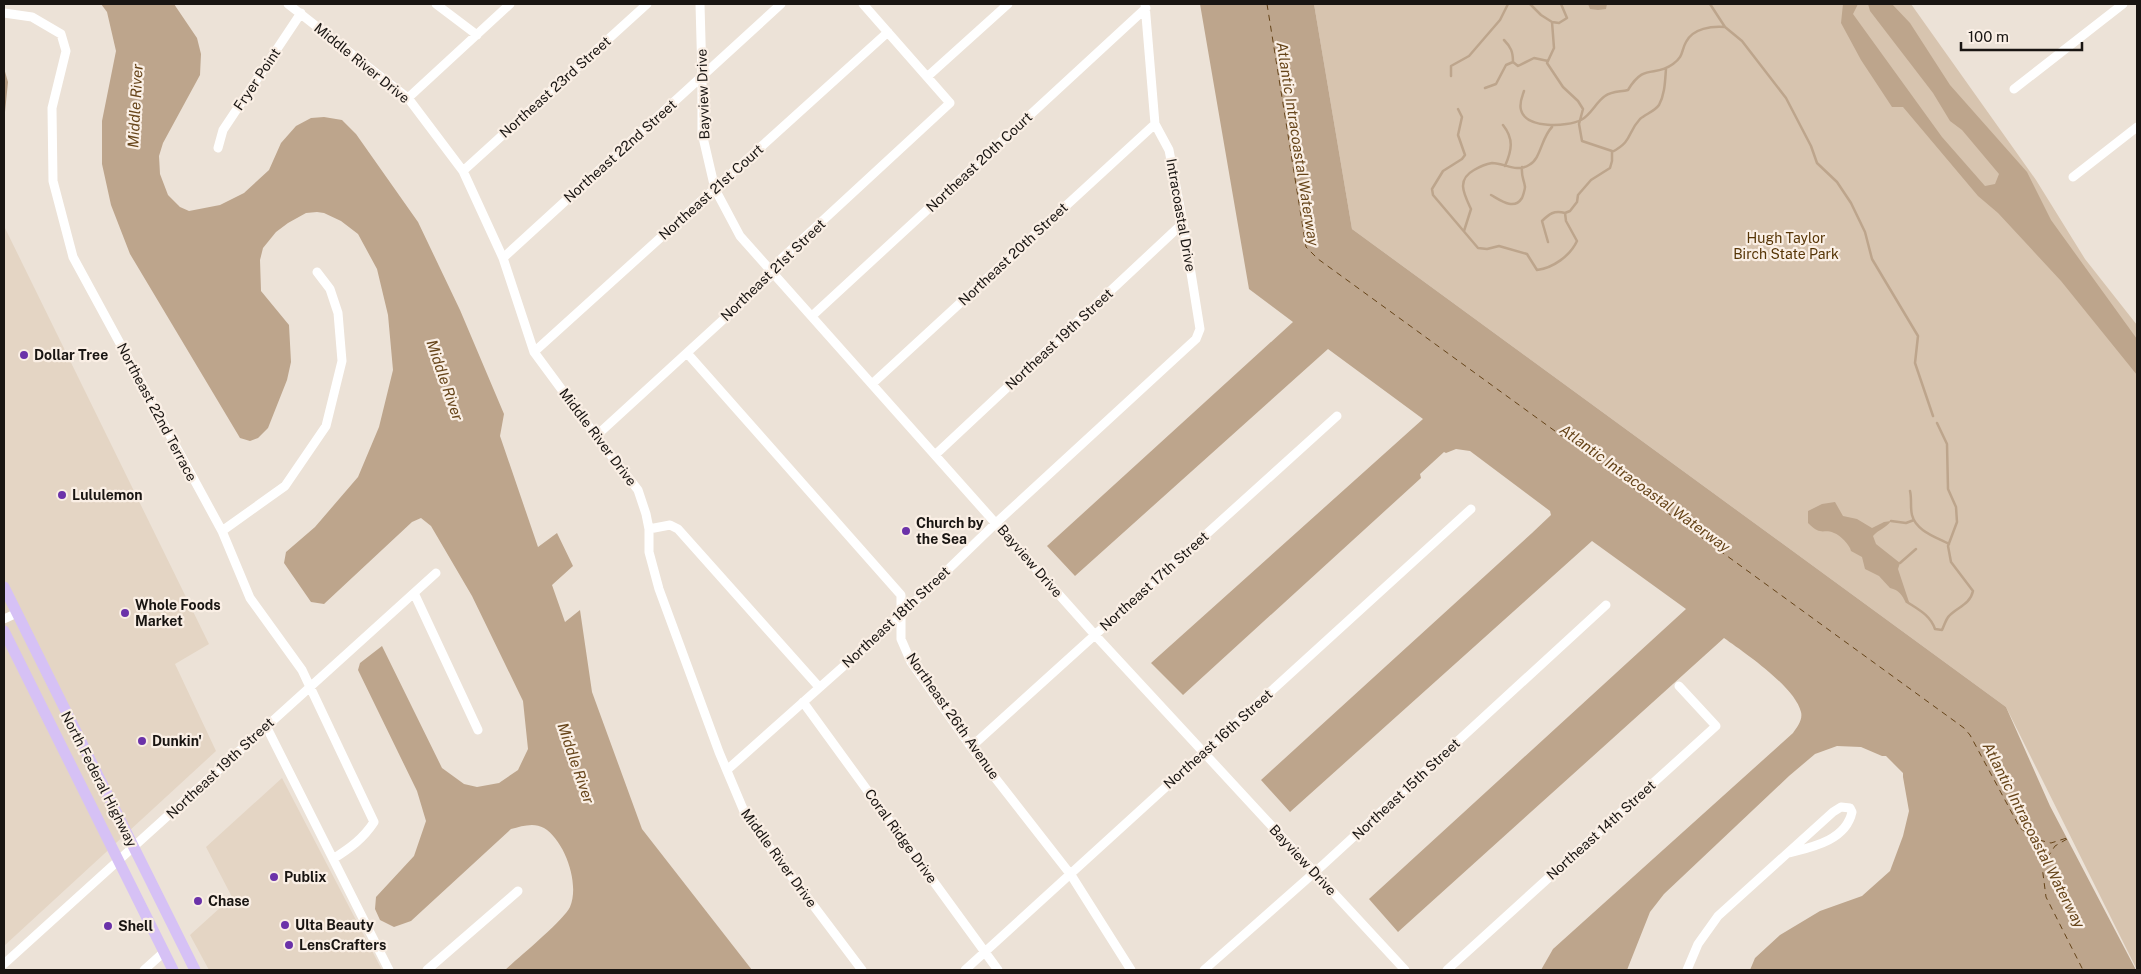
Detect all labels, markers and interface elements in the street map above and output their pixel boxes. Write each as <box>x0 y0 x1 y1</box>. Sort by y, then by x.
street label: Middle River Drive <box>311 20 413 106</box>
scale bar <box>1961 20 2082 52</box>
text: 100 m <box>1968 28 2009 45</box>
street label: Northeast 23rd Street <box>496 33 614 141</box>
water label: Atlantic Intracoastal Waterway <box>1273 41 1323 247</box>
street label: Fryer Point <box>230 45 284 113</box>
street label: Bayview Drive <box>693 48 713 140</box>
water label: Middle River <box>124 63 146 148</box>
street label: Northeast 22nd Street <box>560 96 680 206</box>
street label: Northeast 20th Court <box>923 109 1035 215</box>
street label: Northeast 21st Court <box>656 141 766 243</box>
street label: Intracoastal Drive <box>1163 157 1199 273</box>
street label: Northeast 20th Street <box>955 199 1071 309</box>
street label: Northeast 21st Street <box>717 216 829 324</box>
park label: Hugh Taylor Birch State Park <box>1733 230 1839 262</box>
street label: Northeast 19th Street <box>1002 285 1116 393</box>
water label: Middle River <box>423 338 467 423</box>
street label: Northeast 22nd Terrace <box>114 340 200 484</box>
place label: Dollar Tree <box>34 347 108 363</box>
marker: Dollar Tree <box>18 349 30 361</box>
street label: Middle River Drive <box>556 385 640 489</box>
water label: Atlantic Intracoastal Waterway <box>1557 421 1734 556</box>
place label: Lululemon <box>72 487 143 503</box>
marker: Lululemon <box>56 489 68 501</box>
place label: Church by the Sea <box>916 515 984 547</box>
street label: Bayview Drive <box>994 522 1066 601</box>
marker: Church by the Sea <box>900 525 912 537</box>
street label: Northeast 17th Street <box>1096 528 1212 634</box>
street label: Northeast 18th Street <box>839 563 953 671</box>
place label: Whole Foods Market <box>135 597 221 629</box>
marker: Whole Foods Market <box>119 607 131 619</box>
street label: Northeast 26th Avenue <box>903 650 1003 782</box>
street label: Northeast 16th Street <box>1160 686 1276 792</box>
street label: North Federal Highway <box>58 709 140 850</box>
street label: Northeast 19th Street <box>163 714 277 822</box>
water label: Middle River <box>554 721 598 806</box>
place label: Dunkin' <box>152 733 202 749</box>
marker: Dunkin' <box>136 735 148 747</box>
street label: Northeast 15th Street <box>1349 735 1463 843</box>
water label: Atlantic Intracoastal Waterway <box>1980 739 2088 931</box>
street label: Northeast 14th Street <box>1543 777 1659 883</box>
street label: Coral Ridge Drive <box>861 786 941 886</box>
street label: Middle River Drive <box>738 806 820 910</box>
street label: Bayview Drive <box>1266 821 1340 899</box>
place label: Publix <box>284 869 327 885</box>
marker: Publix <box>268 871 280 883</box>
place label: Chase <box>208 893 250 909</box>
marker: Chase <box>192 895 204 907</box>
place label: Ulta Beauty <box>295 917 374 933</box>
place label: Shell <box>118 918 153 934</box>
marker: Ulta Beauty <box>279 919 291 931</box>
marker: Shell <box>102 920 114 932</box>
place label: LensCrafters <box>299 937 386 953</box>
marker: LensCrafters <box>283 939 295 951</box>

